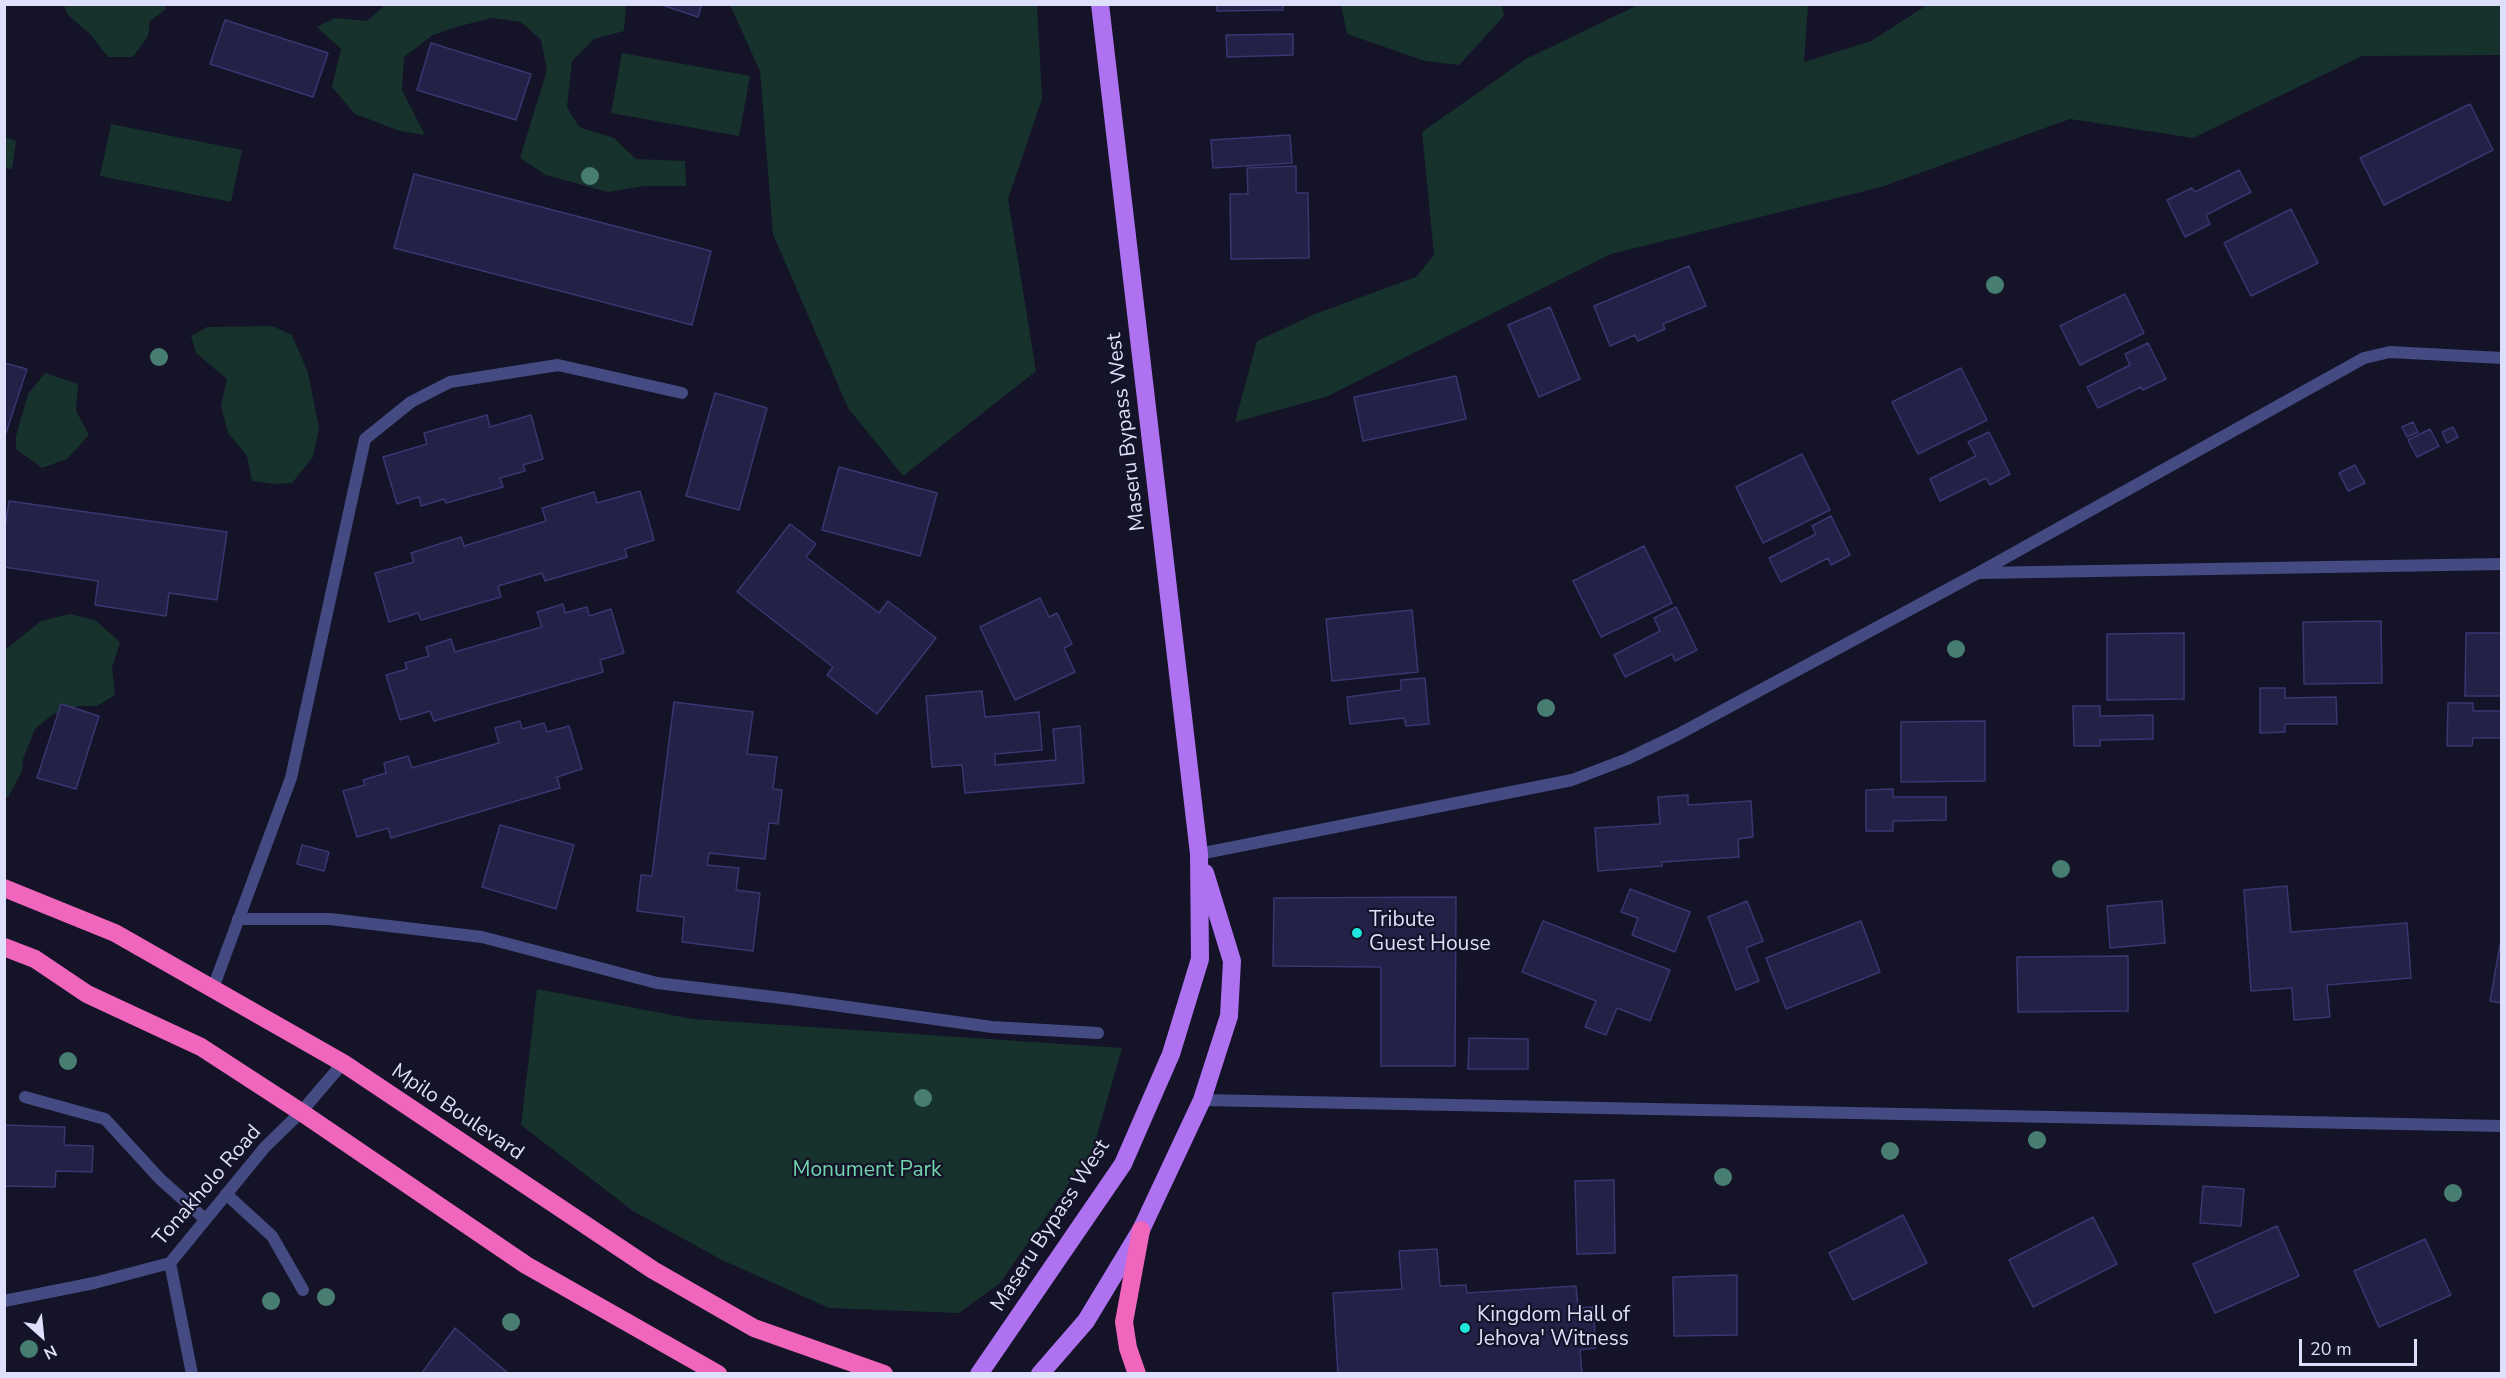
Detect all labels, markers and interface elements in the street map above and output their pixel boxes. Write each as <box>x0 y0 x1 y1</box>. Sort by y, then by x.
street label: Maseru Bypass West <box>1102 331 1152 533</box>
place label: Tribute Guest House <box>1369 908 1491 958</box>
marker: Tribute Guest House <box>1350 926 1364 940</box>
street label: Mpilo Boulevard <box>386 1059 528 1167</box>
street label: Tonakholo Road <box>149 1120 267 1252</box>
street label: Maseru Bypass West <box>986 1136 1116 1316</box>
park label: Monument Park <box>792 1158 942 1184</box>
place label: Kingdom Hall of Jehova' Witness <box>1477 1303 1630 1353</box>
north arrow <box>12 1306 72 1366</box>
marker: Kingdom Hall of Jehova' Witness <box>1458 1321 1472 1335</box>
scale bar <box>2302 1327 2420 1365</box>
text: 20 m <box>2310 1337 2352 1361</box>
text: N <box>40 1340 60 1365</box>

